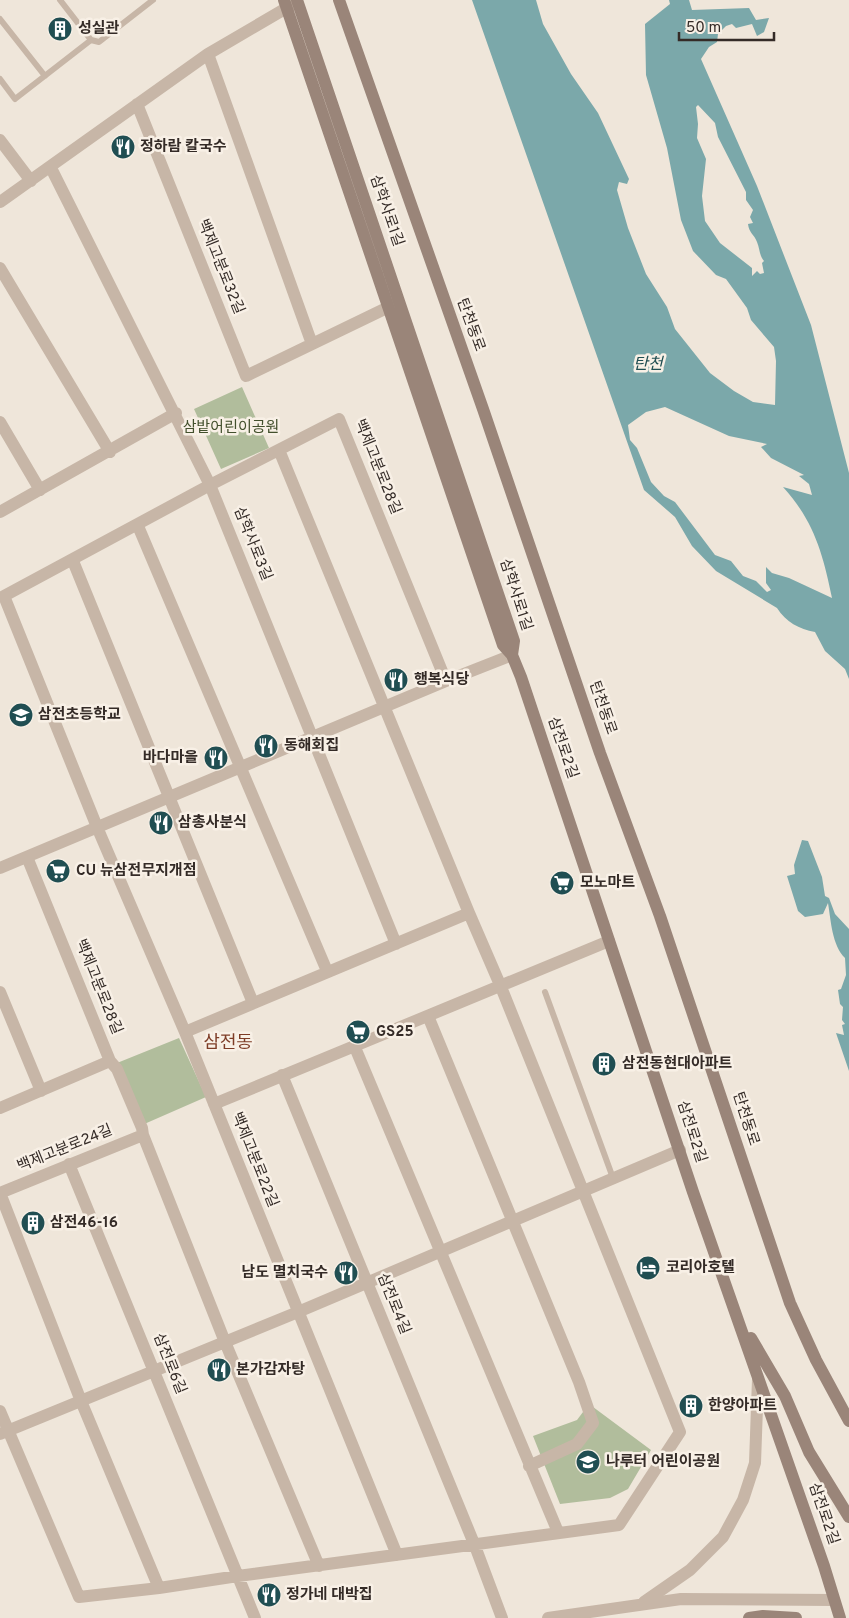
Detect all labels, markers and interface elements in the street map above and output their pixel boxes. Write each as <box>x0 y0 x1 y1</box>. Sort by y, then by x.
scale bar <box>679 10 774 42</box>
building icon: 성실관 <box>47 16 73 42</box>
text: 50 m <box>686 19 721 38</box>
place label: 성실관 <box>78 20 120 39</box>
restaurant icon: 정하람 칼국수 <box>110 134 136 160</box>
place label: 정하람 칼국수 <box>140 138 227 157</box>
street label: 삼학사로1길 <box>365 172 408 249</box>
street label: 백제고분로32길 <box>192 217 248 317</box>
street label: 탄천동로 <box>452 295 489 354</box>
water label: 탄천 <box>633 355 665 375</box>
street label: 백제고분로28길 <box>349 417 405 517</box>
park label: 삼밭어린이공원 <box>183 419 279 438</box>
street label: 삼학사로3길 <box>229 504 276 584</box>
street label: 삼학사로1길 <box>494 556 537 633</box>
restaurant icon: 행복식당 <box>383 667 409 693</box>
place label: 행복식당 <box>414 671 469 690</box>
street label: 탄천동로 <box>584 678 621 737</box>
school or university icon: 삼전초등학교 <box>8 702 34 728</box>
place label: 삼전초등학교 <box>38 705 121 725</box>
street label: 삼전로2길 <box>543 714 581 782</box>
restaurant icon: 동해회집 <box>253 733 279 759</box>
place label: 동해회집 <box>284 737 339 756</box>
restaurant icon: 바다마을 <box>203 745 229 771</box>
place label: 바다마을 <box>143 749 198 768</box>
restaurant icon: 삼총사분식 <box>148 810 174 836</box>
place label: 삼총사분식 <box>178 814 247 833</box>
supermarket icon: CU 뉴삼전무지개점 <box>45 858 71 884</box>
place label: CU 뉴삼전무지개점 <box>76 862 197 881</box>
supermarket icon: 모노마트 <box>549 870 575 896</box>
place label: 모노마트 <box>580 874 635 893</box>
street label: 백제고분로28길 <box>70 937 126 1037</box>
supermarket icon: GS25 <box>345 1019 371 1045</box>
place label: GS25 <box>376 1023 414 1042</box>
district label: 삼전동 <box>203 1032 253 1055</box>
building icon: 삼전동현대아파트 <box>591 1051 617 1077</box>
place label: 삼전동현대아파트 <box>622 1054 733 1074</box>
street label: 탄천동로 <box>727 1090 764 1148</box>
street label: 삼전로2길 <box>672 1098 710 1166</box>
street label: 백제고분로22길 <box>226 1110 282 1210</box>
street label: 백제고분로24길 <box>15 1121 115 1177</box>
building icon: 삼전46-16 <box>20 1210 46 1236</box>
place label: 삼전46-16 <box>50 1214 118 1233</box>
hotel icon: 코리아호텔 <box>635 1255 661 1281</box>
place label: 코리아호텔 <box>666 1259 735 1278</box>
restaurant icon: 남도 멸치국수 <box>333 1260 359 1286</box>
place label: 남도 멸치국수 <box>241 1264 328 1283</box>
street label: 삼전로4길 <box>372 1271 414 1337</box>
street label: 삼전로6길 <box>148 1331 190 1397</box>
restaurant icon: 본가감자탕 <box>206 1357 232 1383</box>
place label: 본가감자탕 <box>236 1361 305 1380</box>
building icon: 한양아파트 <box>678 1393 704 1419</box>
place label: 한양아파트 <box>708 1397 777 1416</box>
school or university icon: 나루터 어린이공원 <box>575 1449 601 1475</box>
place label: 나루터 어린이공원 <box>606 1453 720 1472</box>
street label: 삼전로2길 <box>804 1480 842 1548</box>
restaurant icon: 정가네 대박집 <box>256 1582 282 1608</box>
place label: 정가네 대박집 <box>286 1586 373 1605</box>

